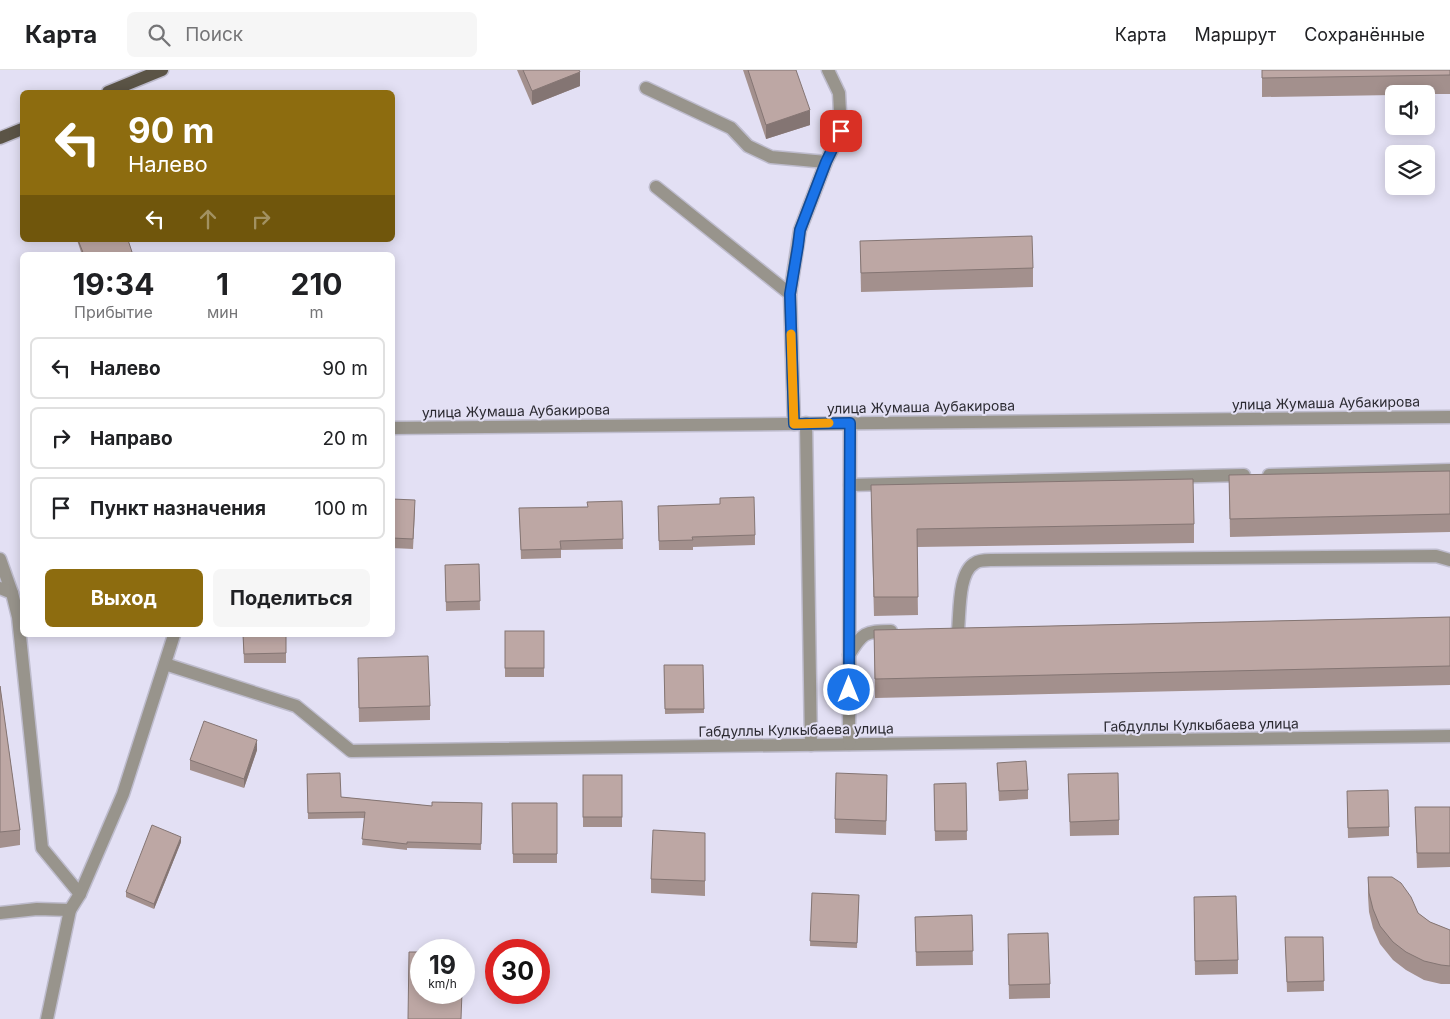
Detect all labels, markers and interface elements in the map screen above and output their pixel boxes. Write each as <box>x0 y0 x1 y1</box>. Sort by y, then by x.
search box <box>127 12 477 57</box>
text: Карта <box>25 20 97 49</box>
icon: search <box>145 21 173 49</box>
text: Поиск <box>185 23 243 46</box>
text: Карта <box>1115 24 1167 45</box>
text: Маршрут <box>1195 24 1276 45</box>
text: Сохранённые <box>1304 24 1425 45</box>
map controls <box>1385 85 1435 195</box>
button: sound <box>1385 85 1435 135</box>
text: 90 m <box>128 109 215 151</box>
icon: left <box>45 110 110 175</box>
pin <box>820 110 862 152</box>
icon: arrive <box>827 117 855 145</box>
button: layers <box>1385 145 1435 195</box>
text: Налево <box>128 151 208 177</box>
icon: left <box>141 205 169 233</box>
icon: ahead <box>194 205 222 233</box>
icon: right <box>247 205 275 233</box>
text: 19:34 <box>72 266 154 302</box>
text: 1 <box>216 266 229 302</box>
text: 210 <box>291 266 343 302</box>
text: Прибытие <box>74 302 153 322</box>
text: мин <box>207 302 238 322</box>
text: m <box>310 302 324 322</box>
icon: left <box>47 354 75 382</box>
text: Налево <box>90 357 161 380</box>
text: 90 m <box>322 357 368 380</box>
street label: улица Жумаша Аубакирова <box>1232 392 1420 413</box>
street label: улица Жумаша Аубакирова <box>827 396 1015 417</box>
street label: улица Жумаша Аубакирова <box>422 400 610 421</box>
icon: right <box>47 424 75 452</box>
text: Направо <box>90 427 173 450</box>
text: 20 m <box>322 427 368 450</box>
icon: arrive <box>47 494 75 522</box>
text: Пункт назначения <box>90 497 266 520</box>
text: 100 m <box>314 497 368 520</box>
button: Выход <box>45 569 203 627</box>
button: Поделиться <box>213 569 370 627</box>
position arrow <box>822 663 874 715</box>
street label: Габдуллы Кулкыбаева улица <box>1103 714 1299 735</box>
street label: Габдуллы Кулкыбаева улица <box>698 719 894 740</box>
speed limit sign: 30 <box>485 939 550 1004</box>
text: 19 <box>429 950 456 980</box>
text: km/h <box>428 976 457 991</box>

